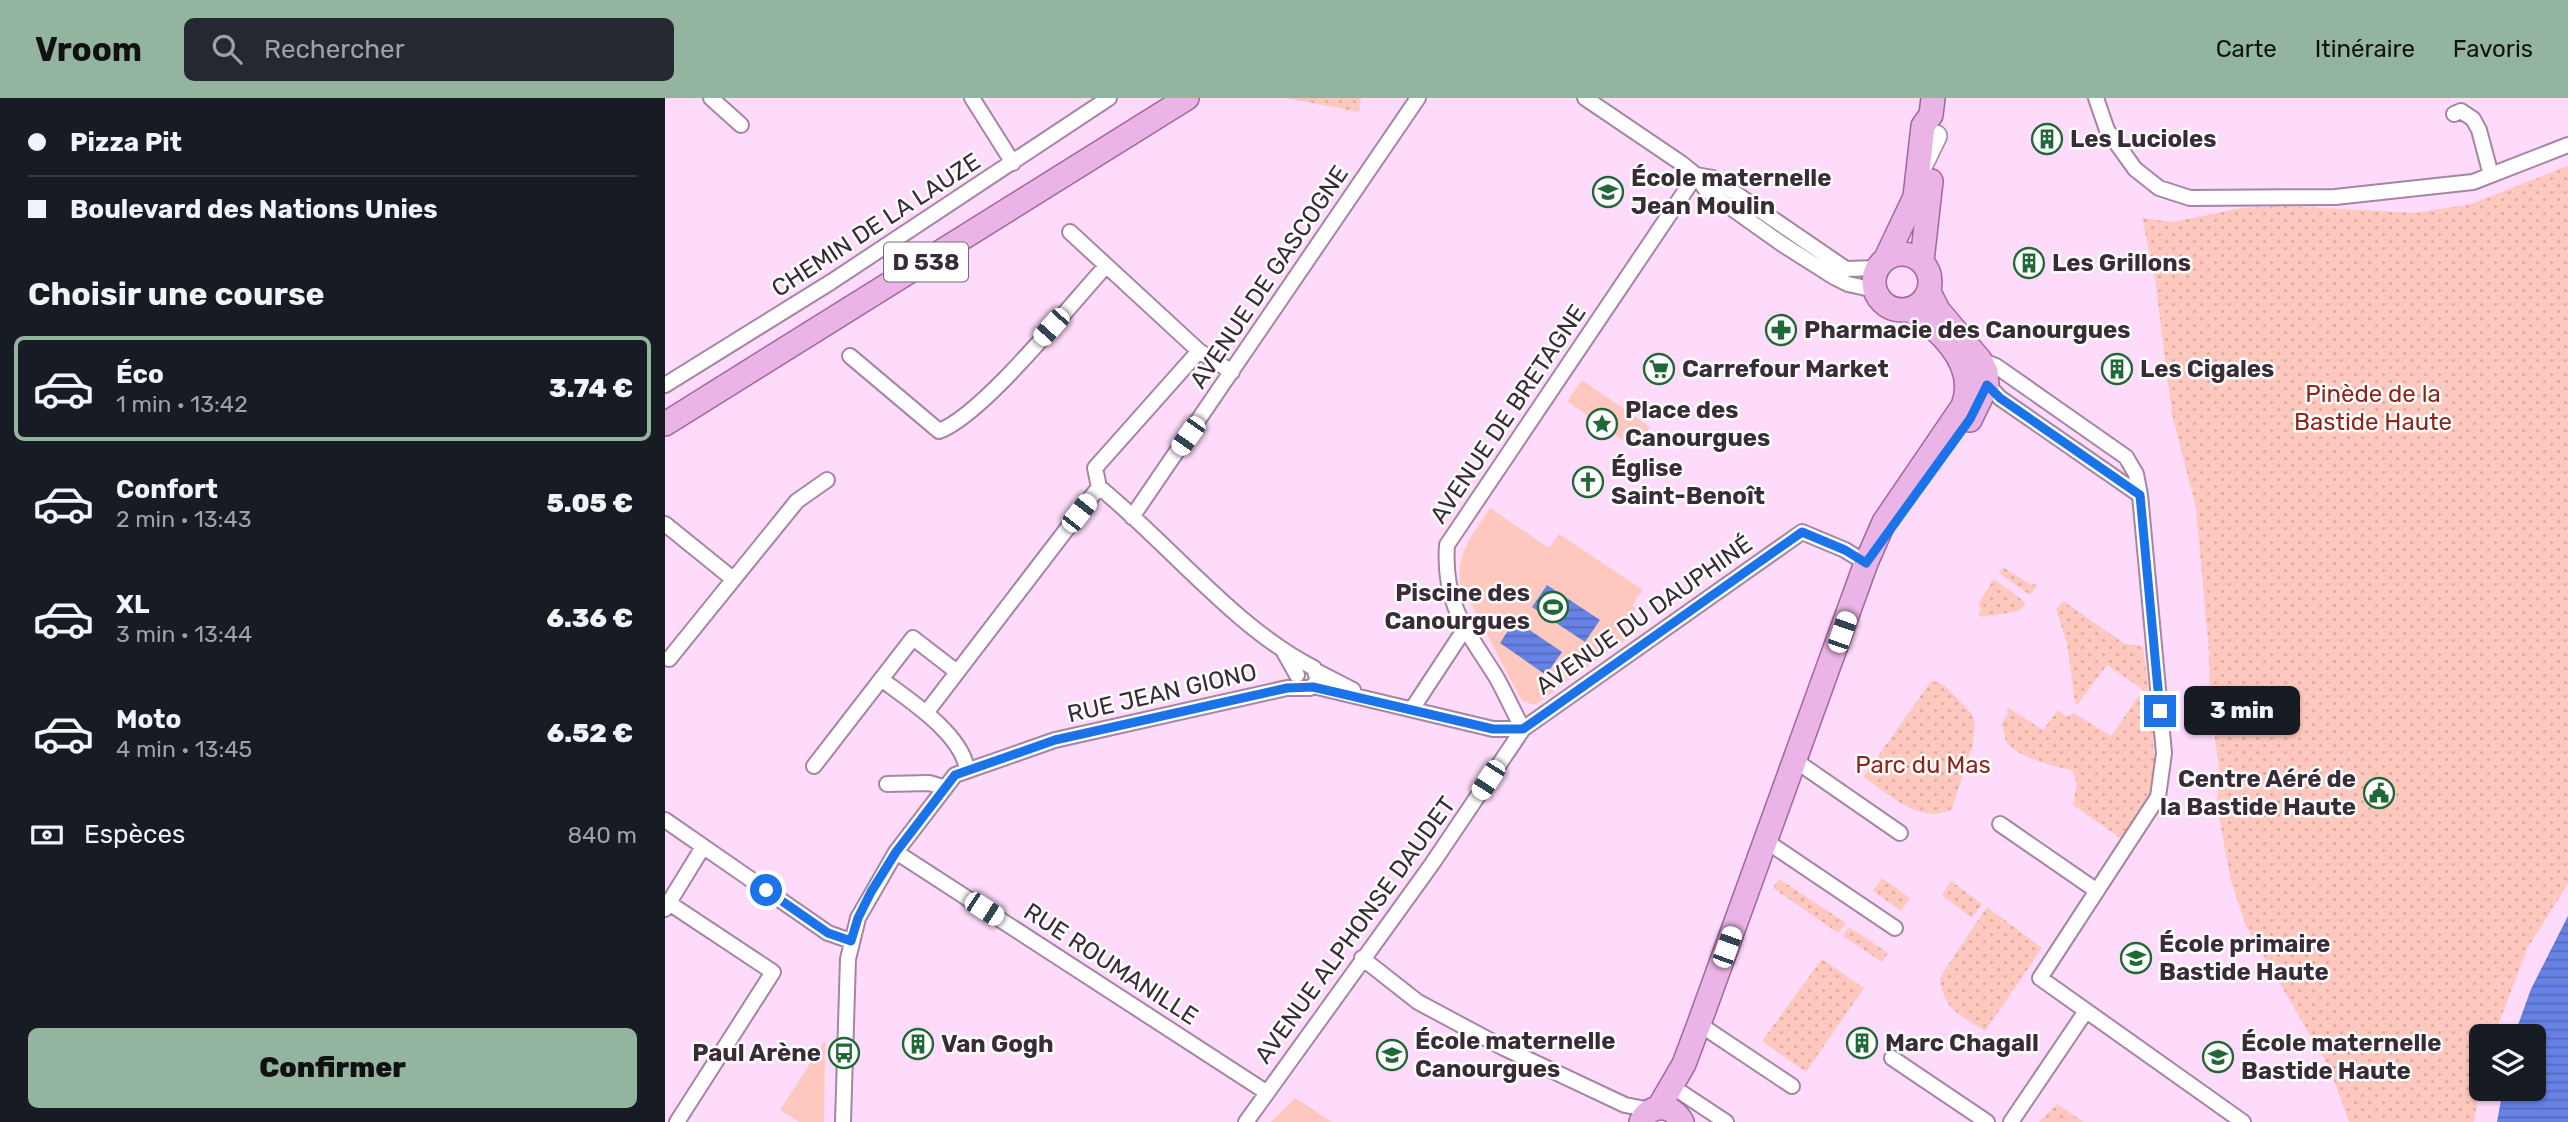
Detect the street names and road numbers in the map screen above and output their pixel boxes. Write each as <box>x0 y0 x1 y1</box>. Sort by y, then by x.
street label: CHEMIN DE LA LAUZE <box>767 147 985 303</box>
street label: AVENUE DE GASCOGNE <box>1184 160 1354 394</box>
road number: D 538 <box>884 242 968 281</box>
street label: AVENUE DE BRETAGNE <box>1424 299 1592 529</box>
street label: AVENUE DU DAUPHINÉ <box>1531 530 1757 700</box>
street label: RUE JEAN GIONO <box>1065 658 1259 728</box>
street label: AVENUE ALPHONSE DAUDET <box>1249 791 1461 1069</box>
street label: RUE ROUMANILLE <box>1019 897 1203 1031</box>

